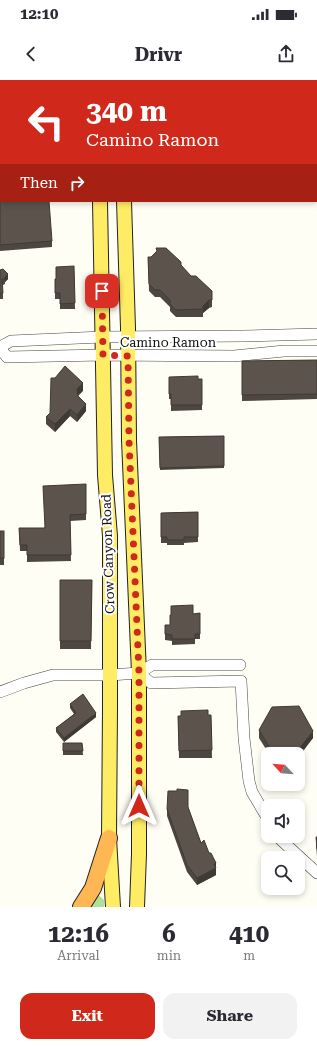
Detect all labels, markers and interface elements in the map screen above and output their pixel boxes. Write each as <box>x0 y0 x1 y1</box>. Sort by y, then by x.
text: 12:10 <box>20 5 58 23</box>
icon: back <box>20 43 42 65</box>
icon: share <box>275 43 297 65</box>
text: Drivr <box>135 44 182 65</box>
text: 340 m <box>86 95 167 128</box>
icon: left <box>20 96 72 148</box>
text: Camino Ramon <box>86 129 219 150</box>
icon: right <box>66 172 88 194</box>
text: Then <box>20 174 58 192</box>
pin <box>85 274 119 308</box>
icon: arrive <box>91 280 113 302</box>
street label: Camino Ramon <box>120 335 217 350</box>
street label: Crow Canyon Road <box>98 493 118 614</box>
north arrow <box>261 747 305 791</box>
map controls <box>261 747 305 895</box>
position arrow <box>118 785 160 827</box>
button: sound <box>261 799 305 843</box>
button: search <box>261 851 305 895</box>
text: 12:16 <box>48 920 109 948</box>
text: 6 <box>162 920 176 948</box>
text: 410 <box>229 920 269 948</box>
text: Arrival <box>57 948 100 963</box>
text: min <box>157 948 181 963</box>
text: m <box>243 948 255 963</box>
button: Exit <box>20 993 155 1039</box>
button: Share <box>163 993 297 1039</box>

